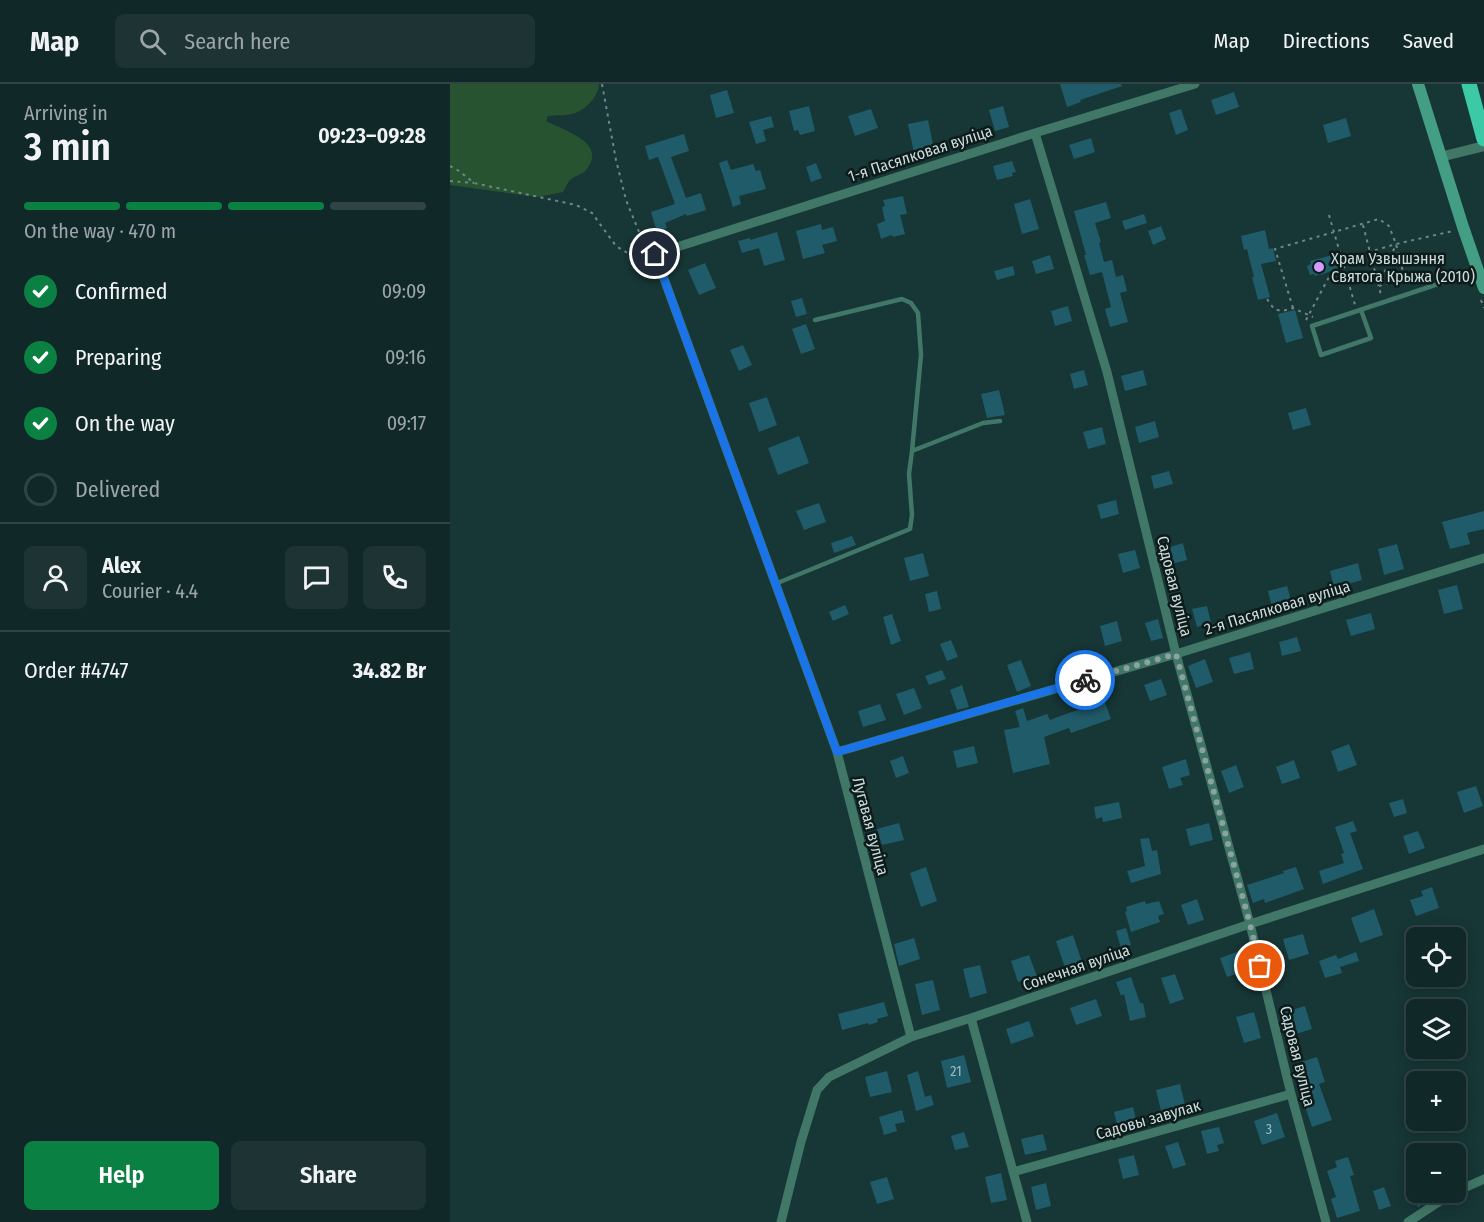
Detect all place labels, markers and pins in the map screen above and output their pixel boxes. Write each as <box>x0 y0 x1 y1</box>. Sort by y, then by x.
pin <box>629 228 680 279</box>
place label: Храм Узвышэння Святога Крыжа (2010) <box>1331 249 1475 286</box>
marker: Храм Узвышэння Святога Крыжа (2010) <box>1312 260 1326 274</box>
pin <box>1234 940 1285 991</box>

